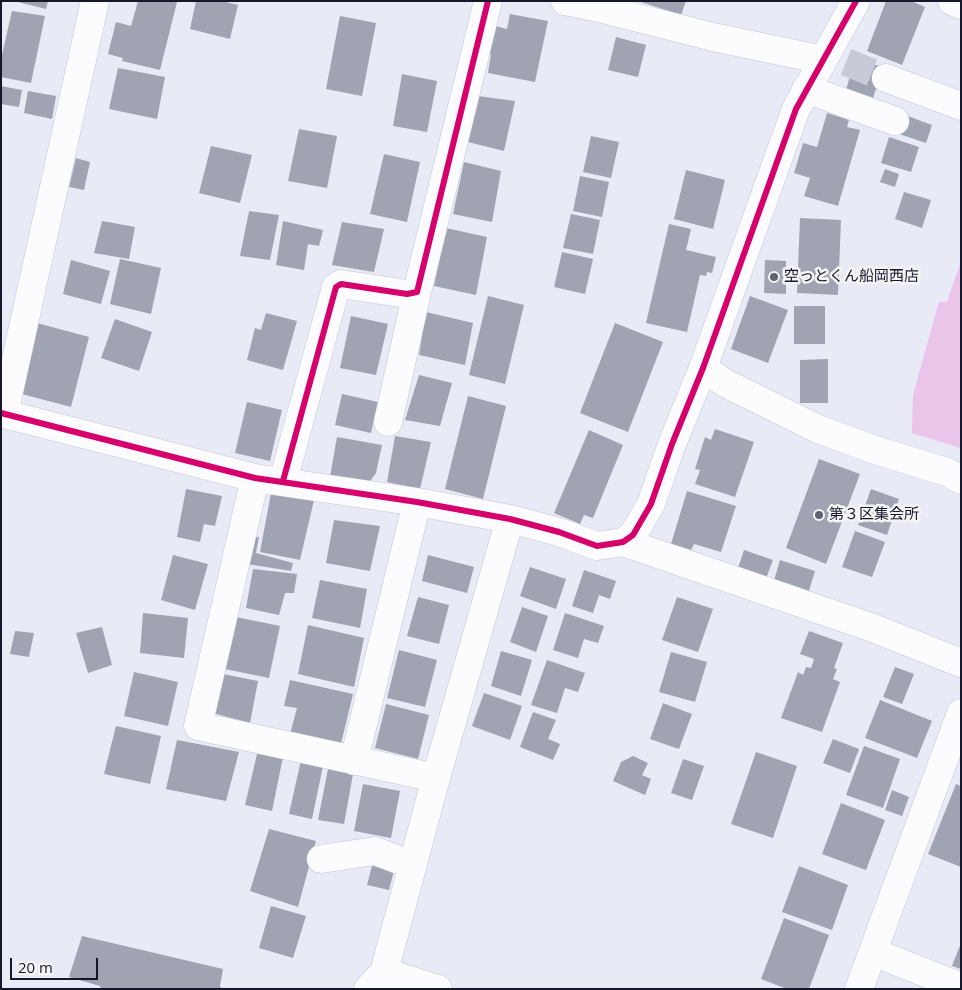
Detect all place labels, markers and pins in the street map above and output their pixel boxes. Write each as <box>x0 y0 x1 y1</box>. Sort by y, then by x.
place label: 空っとくん船岡西店 <box>784 268 919 286</box>
marker: 空っとくん船岡西店 <box>768 271 780 283</box>
place label: 第３区集会所 <box>829 506 919 524</box>
marker: 第３区集会所 <box>813 509 825 521</box>

